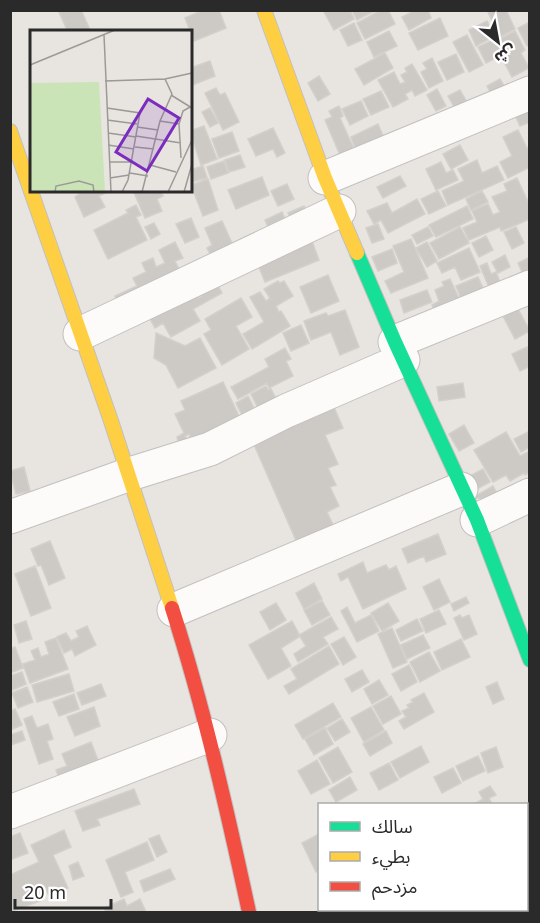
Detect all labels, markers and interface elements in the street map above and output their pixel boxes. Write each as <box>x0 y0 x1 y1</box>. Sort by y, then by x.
north arrow <box>468 12 528 72</box>
inset map <box>30 30 192 192</box>
text: ش <box>491 40 521 70</box>
legend <box>318 803 528 911</box>
text: سالك <box>372 814 413 838</box>
text: بطيء <box>372 844 410 870</box>
scale bar <box>15 872 111 910</box>
text: مزدحم <box>372 874 417 900</box>
text: 20 m <box>24 880 66 904</box>

